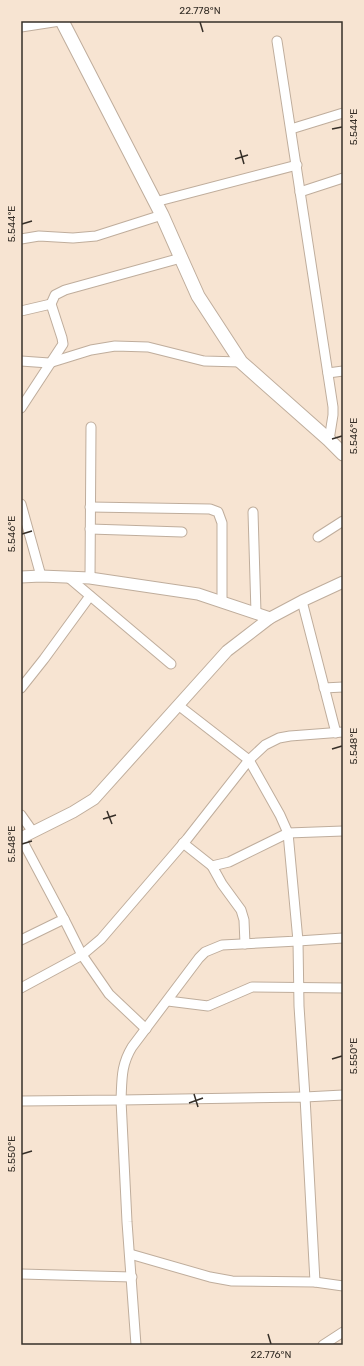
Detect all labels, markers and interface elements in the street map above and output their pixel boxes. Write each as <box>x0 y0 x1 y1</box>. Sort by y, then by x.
text: 22.778°N <box>179 5 221 17</box>
text: 5.544°E <box>348 109 360 145</box>
text: 5.544°E <box>6 206 18 242</box>
text: 5.546°E <box>348 418 360 454</box>
text: 5.546°E <box>6 516 18 552</box>
text: 5.548°E <box>348 728 360 764</box>
text: 5.548°E <box>6 826 18 862</box>
text: 5.550°E <box>348 1038 360 1074</box>
text: 5.550°E <box>6 1136 18 1172</box>
text: 22.776°N <box>251 1349 291 1361</box>

